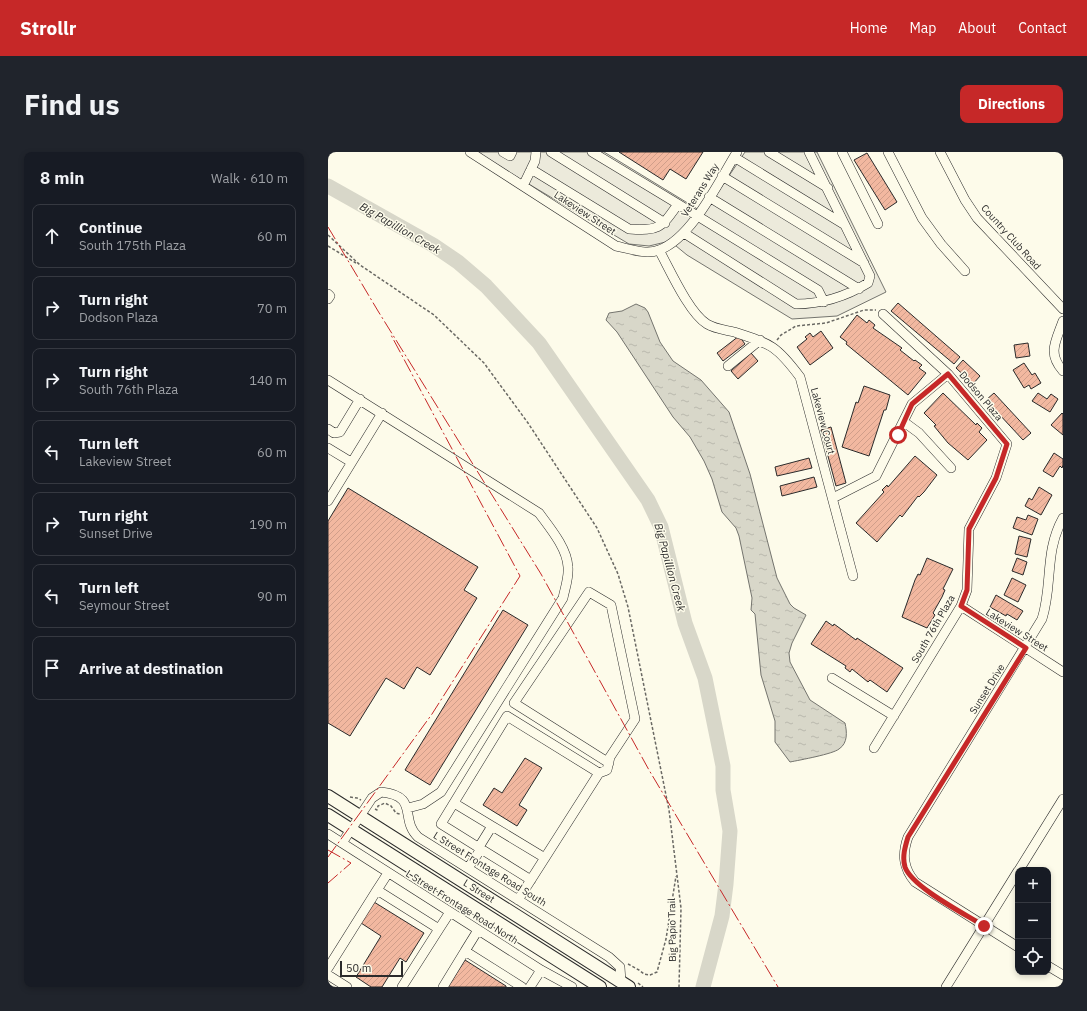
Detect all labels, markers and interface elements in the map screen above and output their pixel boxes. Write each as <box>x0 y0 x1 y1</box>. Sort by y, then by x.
text: Strollr <box>20 16 76 40</box>
text: Home <box>850 19 887 37</box>
text: Map <box>909 19 936 37</box>
text: About <box>958 19 996 37</box>
text: Contact <box>1018 19 1067 37</box>
button: Directions <box>960 85 1063 123</box>
text: Find us <box>24 86 120 123</box>
street label: Veterans Way <box>678 161 722 219</box>
text: 8 min <box>40 167 84 189</box>
text: Walk · 610 m <box>211 170 288 187</box>
street label: Lakeview Street <box>552 188 619 238</box>
water label: Big Papillion Creek <box>357 199 443 257</box>
street label: Country Club Road <box>978 202 1044 272</box>
text: Continue <box>79 218 143 237</box>
icon: ahead <box>41 225 63 247</box>
text: 60 m <box>257 228 287 245</box>
text: South 175th Plaza <box>79 237 186 254</box>
text: Turn right <box>79 290 148 309</box>
icon: right <box>41 297 63 319</box>
text: 70 m <box>257 300 287 317</box>
text: Dodson Plaza <box>79 309 158 326</box>
text: Turn right <box>79 362 148 381</box>
icon: right <box>41 369 63 391</box>
street label: Dodson Plaza <box>957 369 1006 424</box>
text: 140 m <box>249 372 287 389</box>
text: South 76th Plaza <box>79 381 178 398</box>
street label: Lakeview Court <box>808 386 838 456</box>
route start <box>889 426 907 444</box>
text: Turn left <box>79 434 139 453</box>
icon: left <box>41 441 63 463</box>
text: 60 m <box>257 444 287 461</box>
text: Lakeview Street <box>79 453 172 470</box>
text: Turn right <box>79 506 148 525</box>
icon: right <box>41 513 63 535</box>
text: 190 m <box>249 516 287 533</box>
water label: Big Papillion Creek <box>651 521 689 613</box>
text: Sunset Drive <box>79 525 153 542</box>
text: Turn left <box>79 578 139 597</box>
icon: left <box>41 585 63 607</box>
text: 90 m <box>257 588 287 605</box>
street label: South 76th Plaza <box>908 592 958 665</box>
text: Seymour Street <box>79 597 170 614</box>
street label: Lakeview Street <box>983 606 1051 655</box>
icon: arrive <box>41 657 63 679</box>
text: Arrive at destination <box>79 659 223 678</box>
street label: Sunset Drive <box>966 661 1008 716</box>
street label: L Street Frontage Road South <box>431 829 549 909</box>
street label: L Street Frontage Road North <box>403 867 521 947</box>
map controls <box>1015 867 1051 975</box>
button: + <box>1015 867 1051 903</box>
street label: L Street <box>461 877 497 905</box>
street label: Big Papio Trail <box>665 898 679 962</box>
button: − <box>1015 903 1051 939</box>
route end <box>975 917 993 935</box>
button: locate <box>1015 939 1051 975</box>
scale bar <box>340 959 403 978</box>
text: 50 m <box>346 961 371 975</box>

